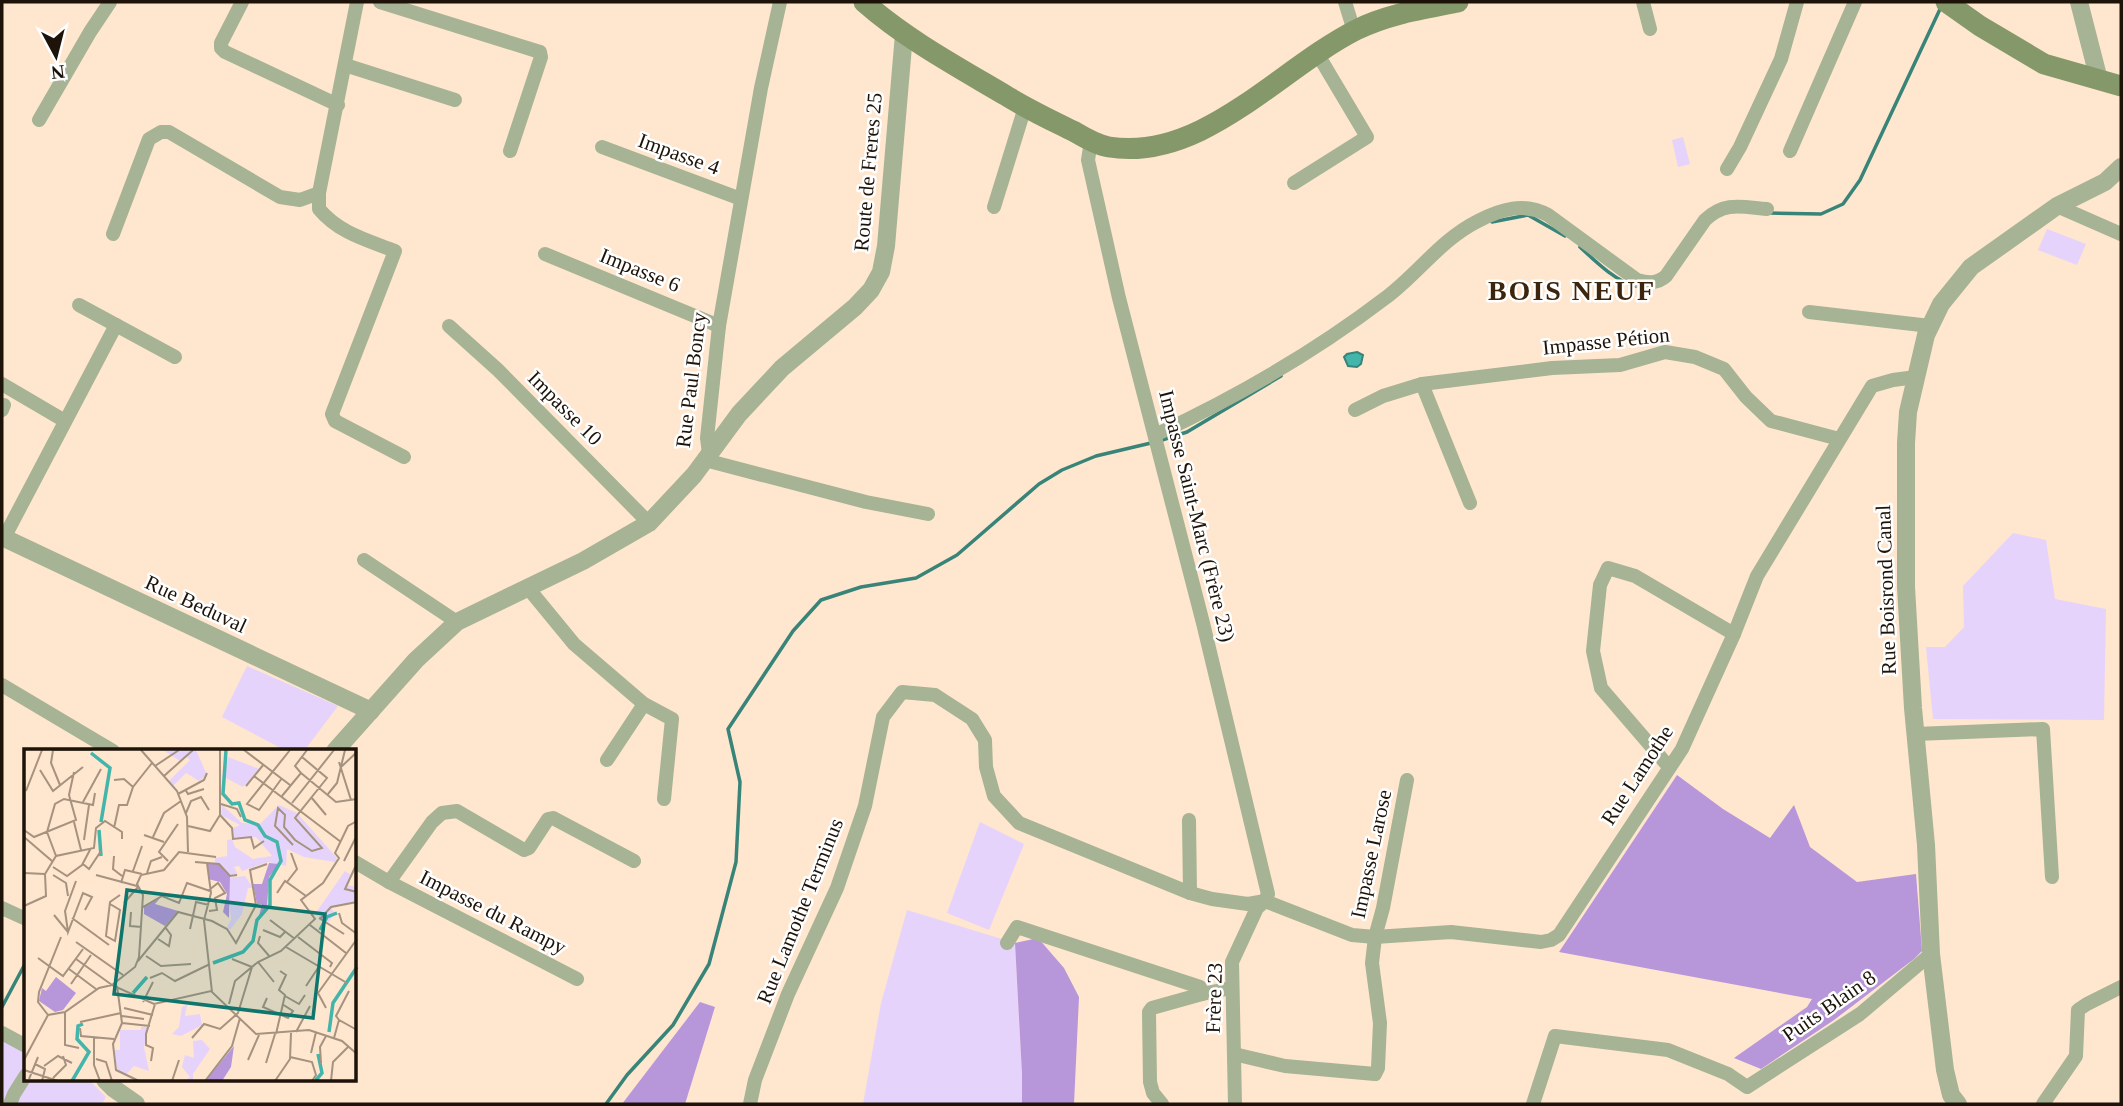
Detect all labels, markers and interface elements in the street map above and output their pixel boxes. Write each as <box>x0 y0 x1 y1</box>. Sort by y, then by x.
north arrow <box>21 21 91 91</box>
text: N <box>50 61 66 84</box>
street label: Route de Freres 25 <box>849 92 887 252</box>
street label: Impasse 4 <box>635 128 723 180</box>
street label: Impasse 6 <box>596 243 684 297</box>
district label: BOIS NEUF <box>1488 275 1656 306</box>
street label: Rue Paul Boncy <box>671 310 711 449</box>
street label: Impasse Pétion <box>1541 322 1671 360</box>
street label: Impasse 10 <box>523 366 607 450</box>
street label: Impasse Saint-Marc (Frère 23) <box>1154 388 1240 644</box>
street label: Rue Boisrond Canal <box>1871 504 1901 676</box>
street label: Rue Beduval <box>142 570 251 638</box>
street label: Rue Lamothe <box>1596 721 1678 829</box>
inset map <box>24 749 357 1082</box>
street label: Impasse Larose <box>1346 787 1396 921</box>
street label: Rue Lamothe Terminus <box>752 815 848 1007</box>
street label: Impasse du Rampy <box>416 865 571 959</box>
street label: Frère 23 <box>1201 962 1227 1034</box>
street label: Puits Blain 8 <box>1778 965 1880 1047</box>

